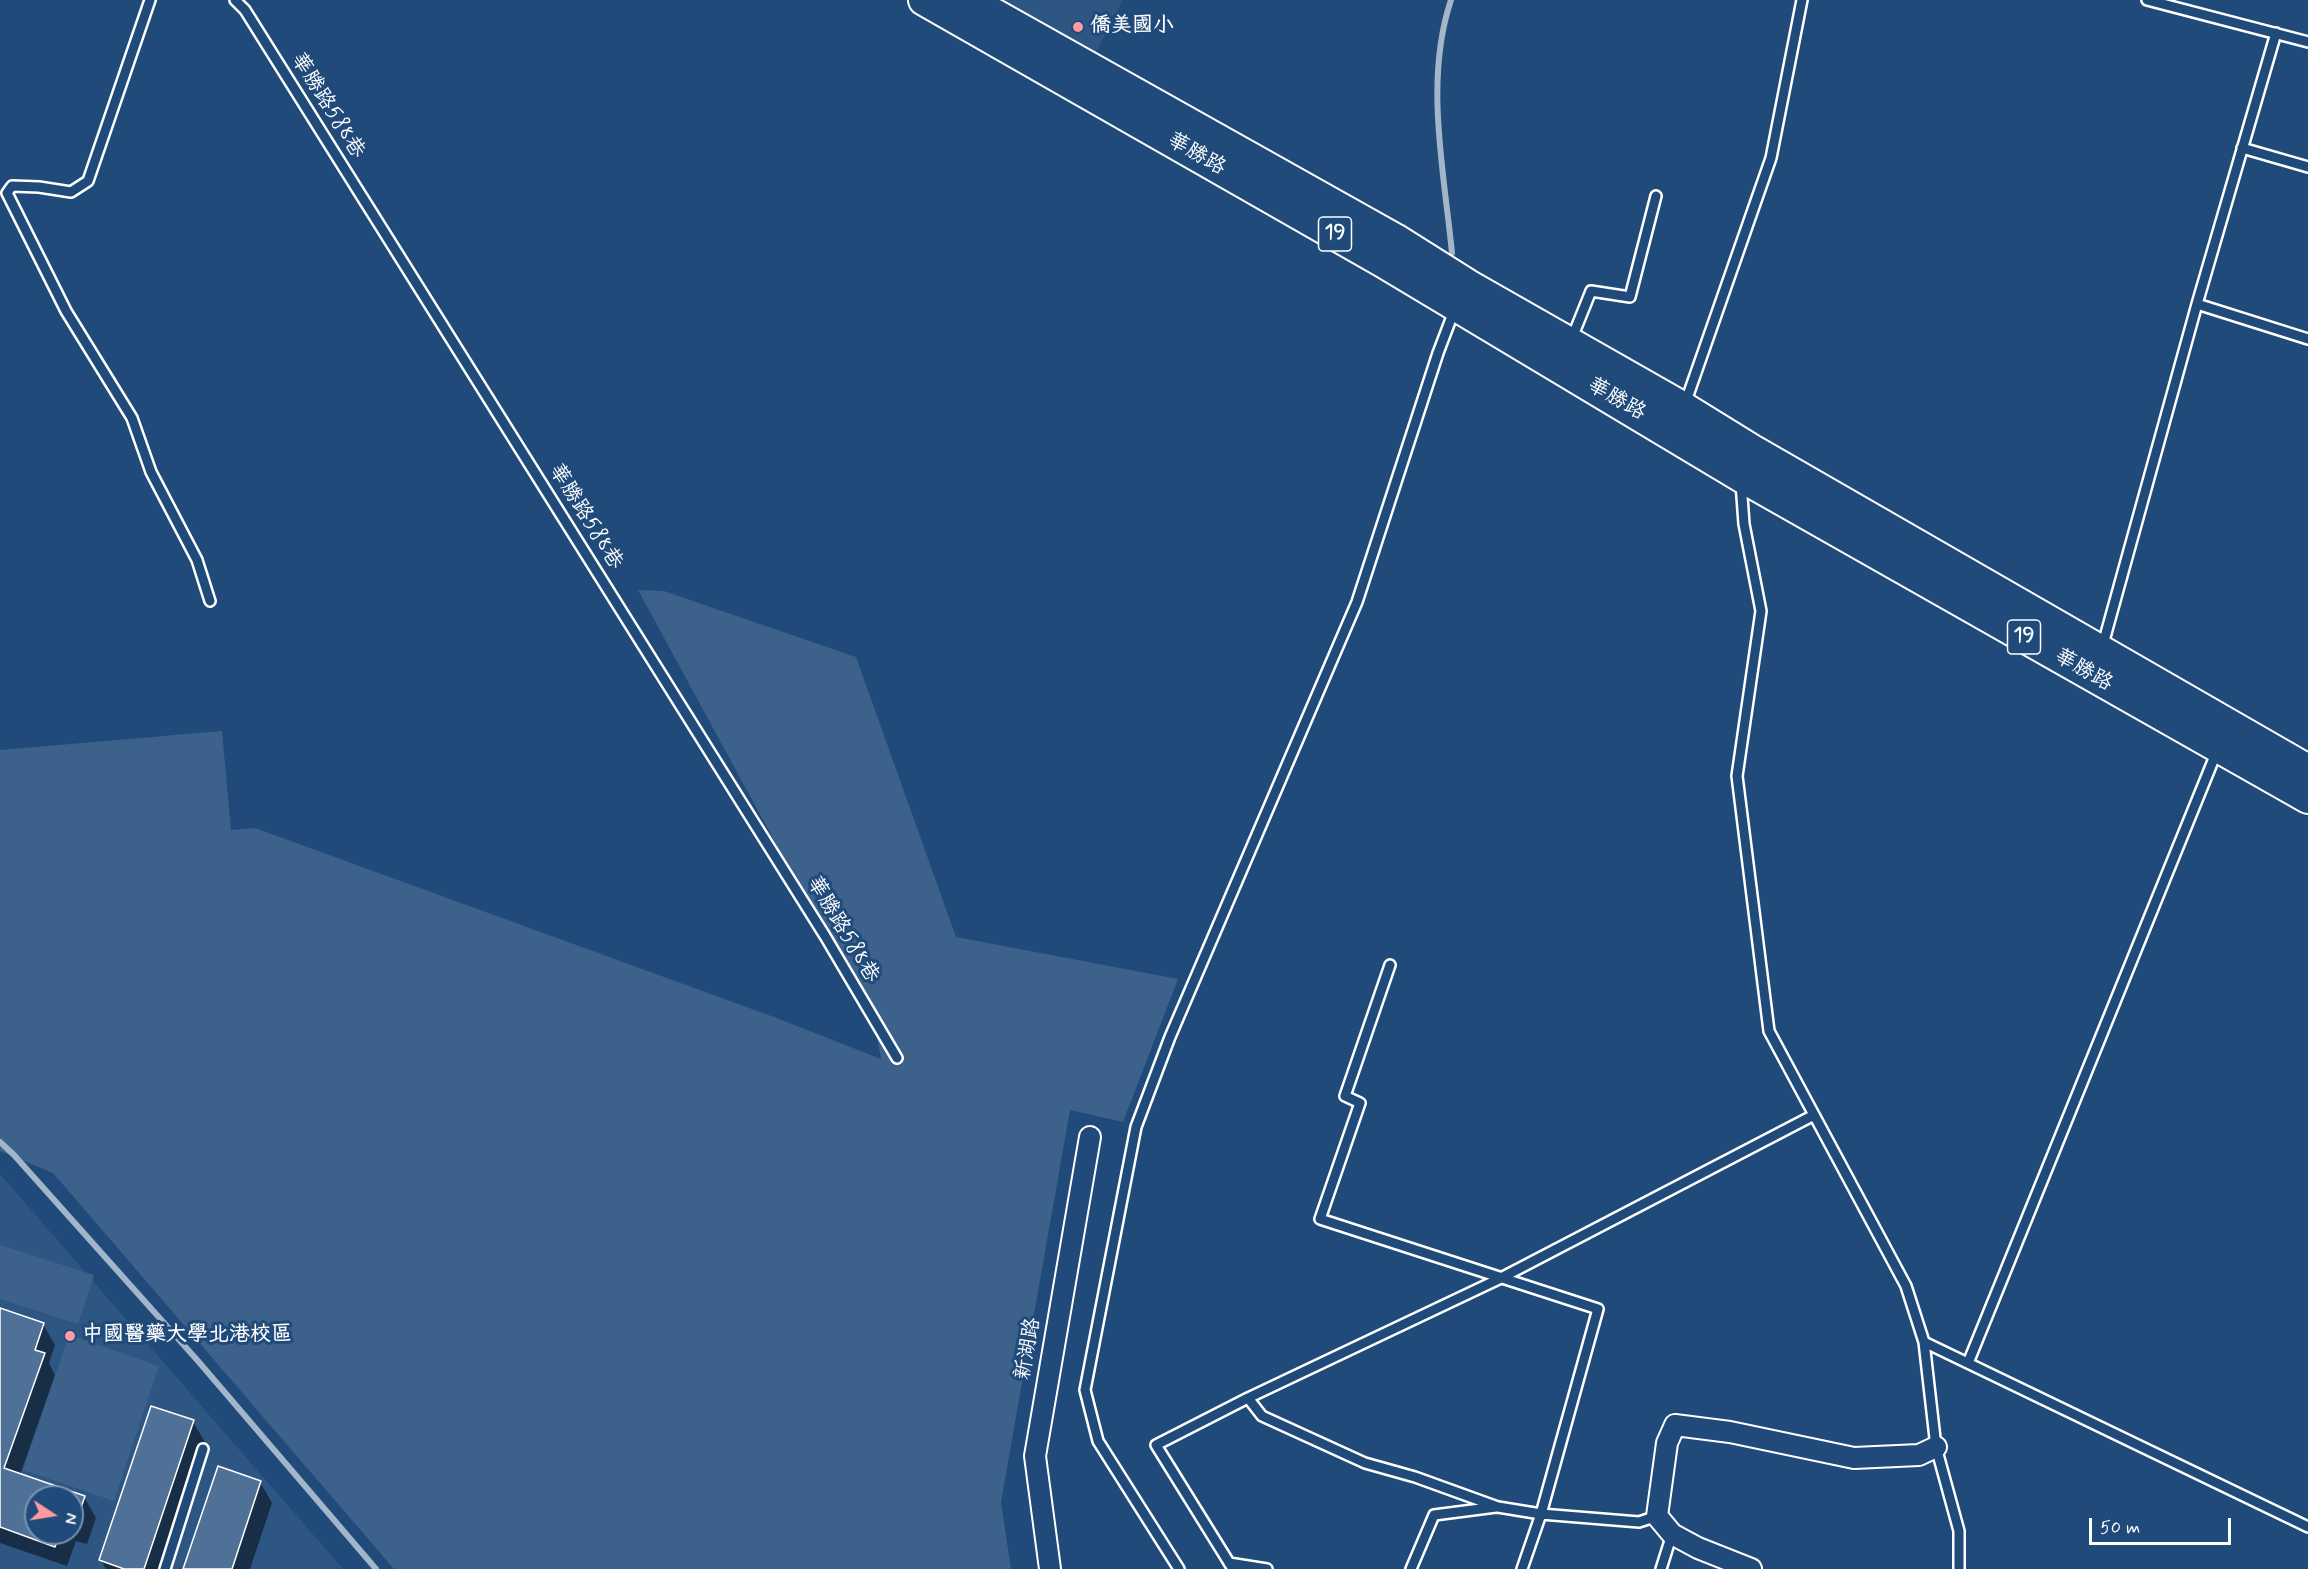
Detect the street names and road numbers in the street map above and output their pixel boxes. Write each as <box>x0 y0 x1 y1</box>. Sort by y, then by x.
street label: 華勝路588巷 <box>285 49 369 163</box>
street label: 華勝路 <box>1162 128 1230 182</box>
road number: 19 <box>1318 217 1352 251</box>
street label: 華勝路 <box>1582 373 1650 427</box>
street label: 華勝路588巷 <box>543 460 627 574</box>
road number: 19 <box>2008 620 2040 654</box>
street label: 華勝路 <box>2049 644 2117 698</box>
street label: 華勝路588巷 <box>800 872 884 988</box>
street label: 新湖路 <box>1011 1316 1047 1382</box>

